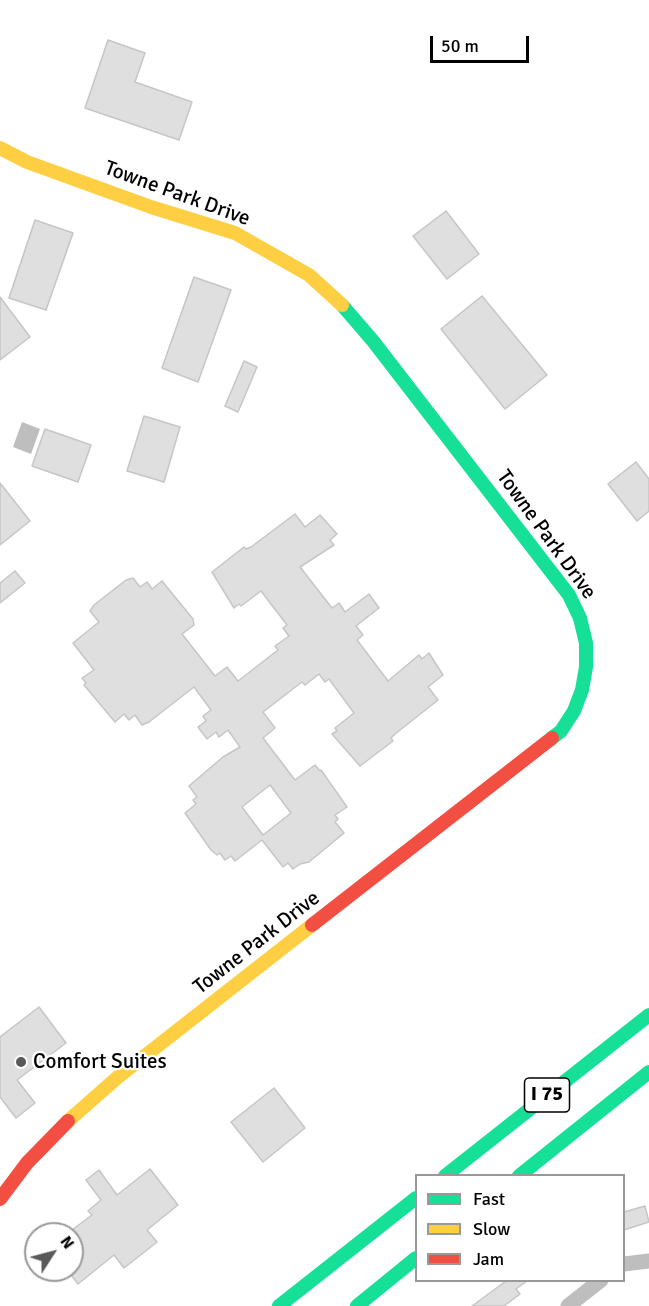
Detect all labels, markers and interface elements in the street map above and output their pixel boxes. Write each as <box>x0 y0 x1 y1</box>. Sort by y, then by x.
scale bar <box>433 24 532 62</box>
text: 50 m <box>441 35 479 57</box>
street label: Towne Park Drive <box>101 156 253 232</box>
street label: Towne Park Drive <box>491 466 601 604</box>
street label: Towne Park Drive <box>189 886 325 1000</box>
place label: Comfort Suites <box>33 1049 167 1075</box>
marker: Comfort Suites <box>14 1055 28 1069</box>
road number: I 75 <box>524 1078 570 1112</box>
legend <box>415 1174 625 1282</box>
text: Fast <box>473 1188 505 1210</box>
text: Slow <box>473 1218 510 1240</box>
north arrow <box>24 1222 84 1282</box>
text: N <box>56 1232 78 1253</box>
text: Jam <box>473 1248 504 1270</box>

